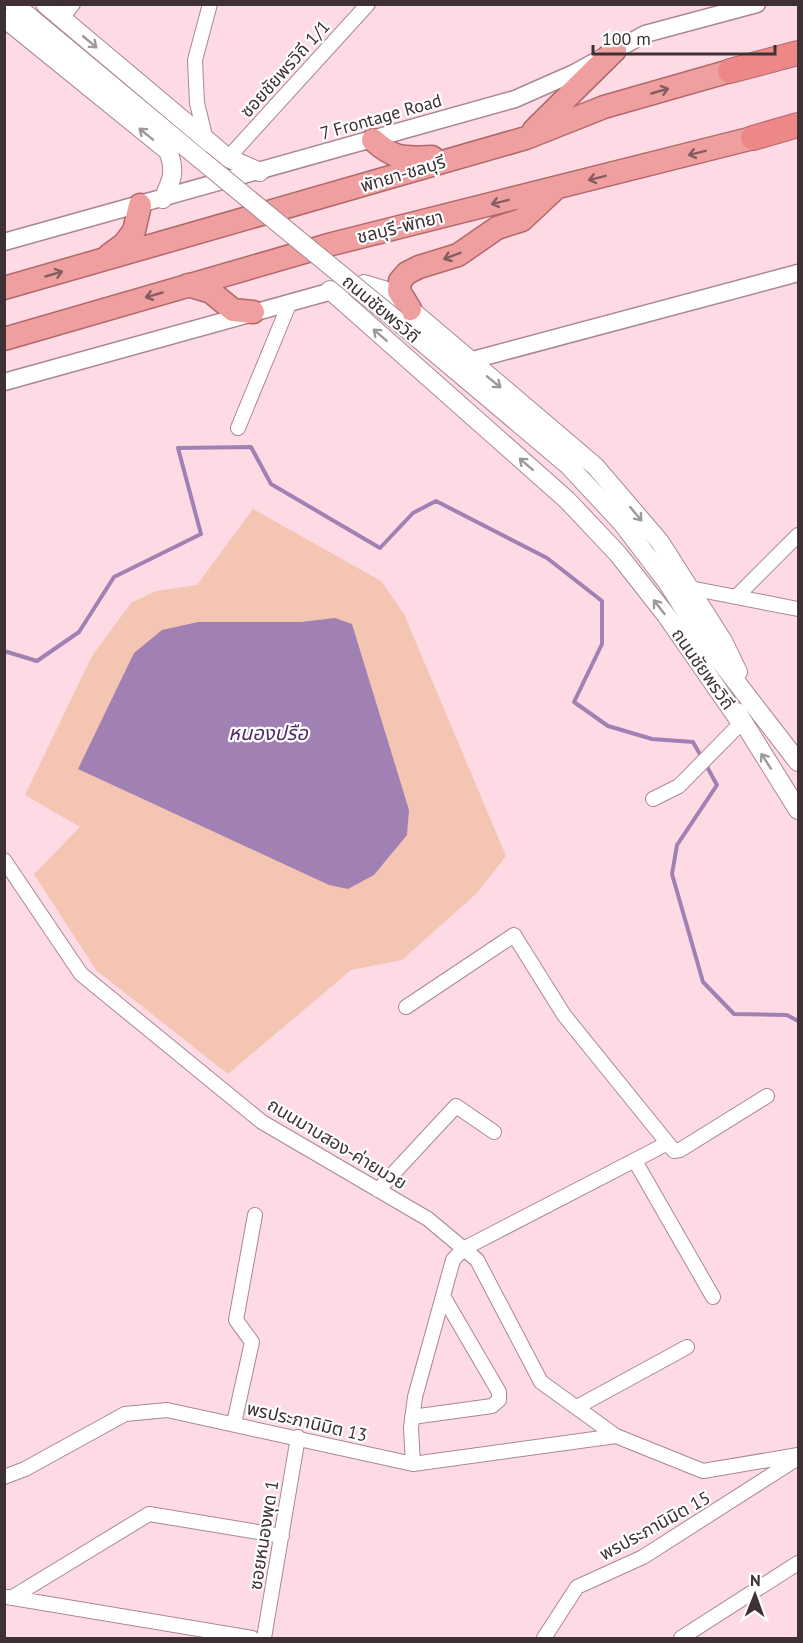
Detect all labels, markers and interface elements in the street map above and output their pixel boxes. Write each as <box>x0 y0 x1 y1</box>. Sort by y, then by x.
street label: ซอยชัยพรวิถี 1/1 <box>235 15 334 122</box>
scale bar <box>593 18 774 56</box>
text: 100 m <box>602 27 651 50</box>
one-way arrow <box>82 35 97 49</box>
one-way arrow <box>650 85 669 96</box>
street label: 7 Frontage Road <box>317 88 444 145</box>
one-way arrow <box>138 127 154 140</box>
one-way arrow <box>688 147 707 159</box>
street label: พัทยา-ชลบุรี <box>358 150 448 197</box>
one-way arrow <box>588 172 607 184</box>
one-way arrow <box>491 196 510 208</box>
street label: ชลบุรี-พัทยา <box>355 205 445 248</box>
one-way arrow <box>444 251 462 262</box>
one-way arrow <box>44 268 63 279</box>
street label: ถนนชัยพรวิถี <box>338 269 425 348</box>
one-way arrow <box>145 290 164 301</box>
one-way arrow <box>373 328 388 342</box>
one-way arrow <box>486 375 502 388</box>
one-way arrow <box>519 457 534 471</box>
one-way arrow <box>629 506 643 521</box>
one-way arrow <box>653 599 665 615</box>
street label: ถนนชัยพรวิถี <box>667 623 740 714</box>
water label: หนองปรือ <box>228 720 309 746</box>
one-way arrow <box>760 753 773 770</box>
street label: ถนนมาบสอง-ค่ายมวย <box>263 1093 411 1194</box>
street label: พรประภานิมิต 13 <box>245 1396 370 1447</box>
street label: ซอยหนองพุด 1 <box>243 1478 284 1591</box>
street label: พรประภานิมิต 15 <box>595 1486 714 1565</box>
north arrow <box>725 1565 785 1625</box>
text: N <box>750 1570 761 1590</box>

